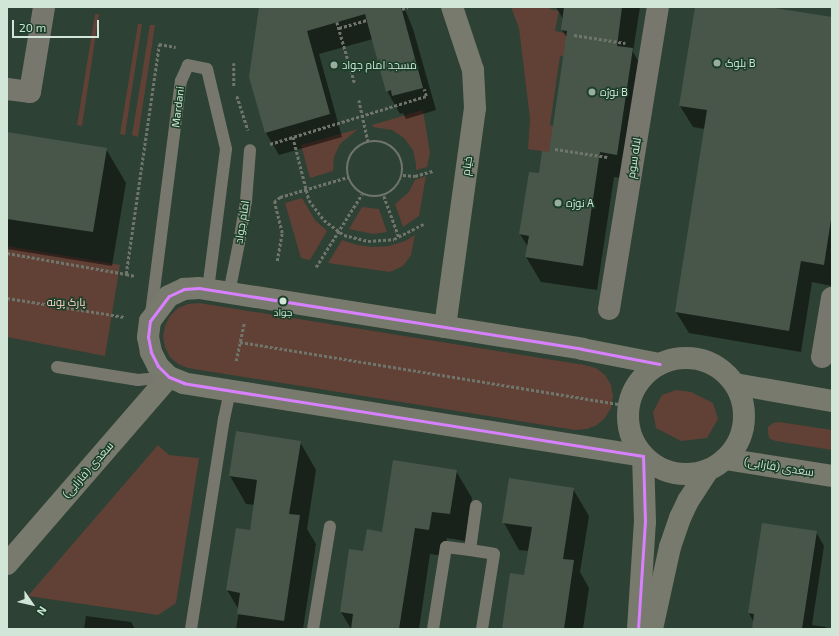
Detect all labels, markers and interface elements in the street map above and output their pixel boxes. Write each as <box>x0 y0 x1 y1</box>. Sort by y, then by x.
scale bar <box>14 12 101 38</box>
text: 20 m <box>19 20 46 34</box>
place label: بلوک B <box>725 56 756 70</box>
place label: مسجد امام جواد <box>342 58 417 72</box>
marker: بلوک B <box>712 58 722 68</box>
marker: مسجد امام جواد <box>329 60 339 70</box>
place label: نوژه B <box>600 85 628 99</box>
street label: Mardani <box>169 86 187 128</box>
marker: نوژه B <box>587 87 597 97</box>
street label: لاله سوم <box>624 137 644 179</box>
street label: خیام <box>459 155 475 177</box>
place label: نوژه A <box>566 196 594 210</box>
marker: نوژه A <box>553 198 563 208</box>
street label: امام جواد <box>232 200 252 244</box>
park label: پارک پونه <box>47 295 85 309</box>
marker: جواد <box>278 296 288 306</box>
place label: جواد <box>274 307 292 319</box>
street label: سعدی (فارابی) <box>60 439 116 501</box>
street label: سعدی (فارابی) <box>743 455 815 479</box>
north arrow <box>12 584 52 624</box>
text: N <box>35 604 50 618</box>

